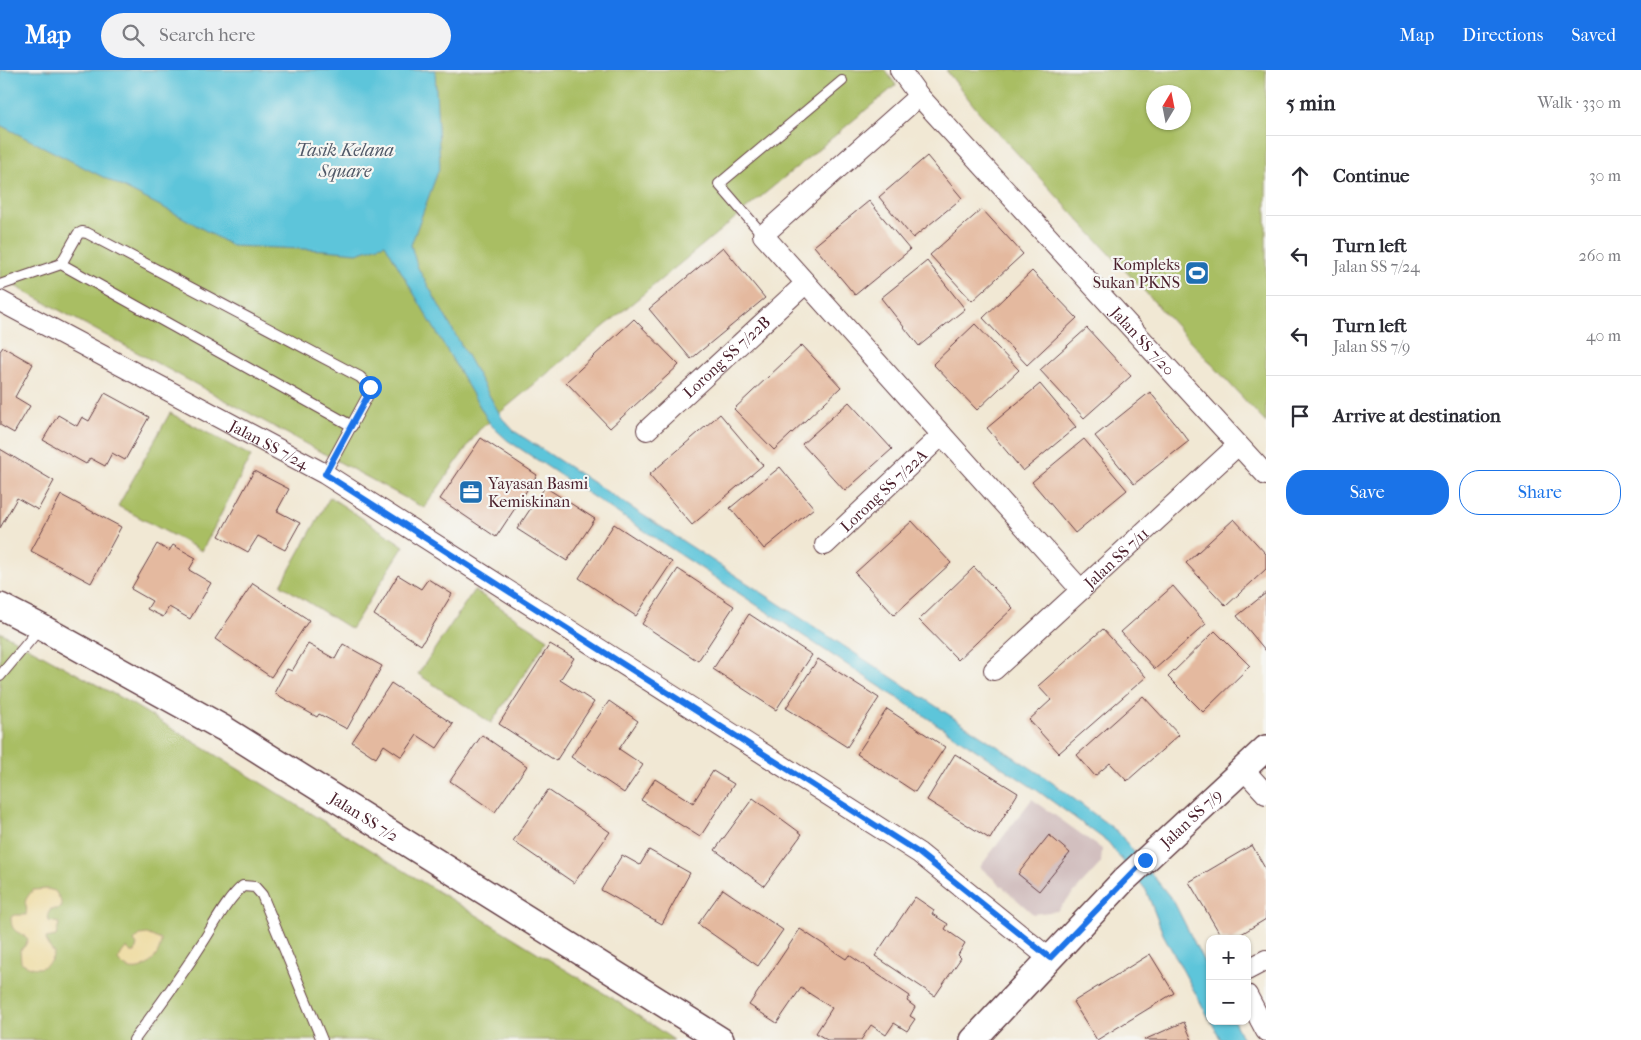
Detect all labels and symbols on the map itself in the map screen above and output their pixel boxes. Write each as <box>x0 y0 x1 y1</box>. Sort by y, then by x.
north arrow <box>1146 85 1191 130</box>
water label: Tasik Kelana Square <box>296 140 394 182</box>
place label: Kompleks Sukan PKNS <box>1093 255 1180 292</box>
sports icon: Kompleks Sukan PKNS <box>1184 260 1210 286</box>
street label: Jalan SS 7/20 <box>1106 301 1179 379</box>
street label: Lorong SS 7/22B <box>679 312 774 402</box>
route start <box>359 376 382 399</box>
street label: Jalan SS 7/24 <box>225 415 312 473</box>
street label: Lorong SS 7/22A <box>836 444 931 535</box>
place label: Yayasan Basmi Kemiskinan <box>487 474 589 511</box>
office icon: Yayasan Basmi Kemiskinan <box>458 479 484 505</box>
street label: Jalan SS 7/11 <box>1079 523 1152 593</box>
street label: Jalan SS 7/9 <box>1154 785 1226 853</box>
street label: Jalan SS 7/2 <box>325 787 402 845</box>
route end <box>1134 849 1157 872</box>

